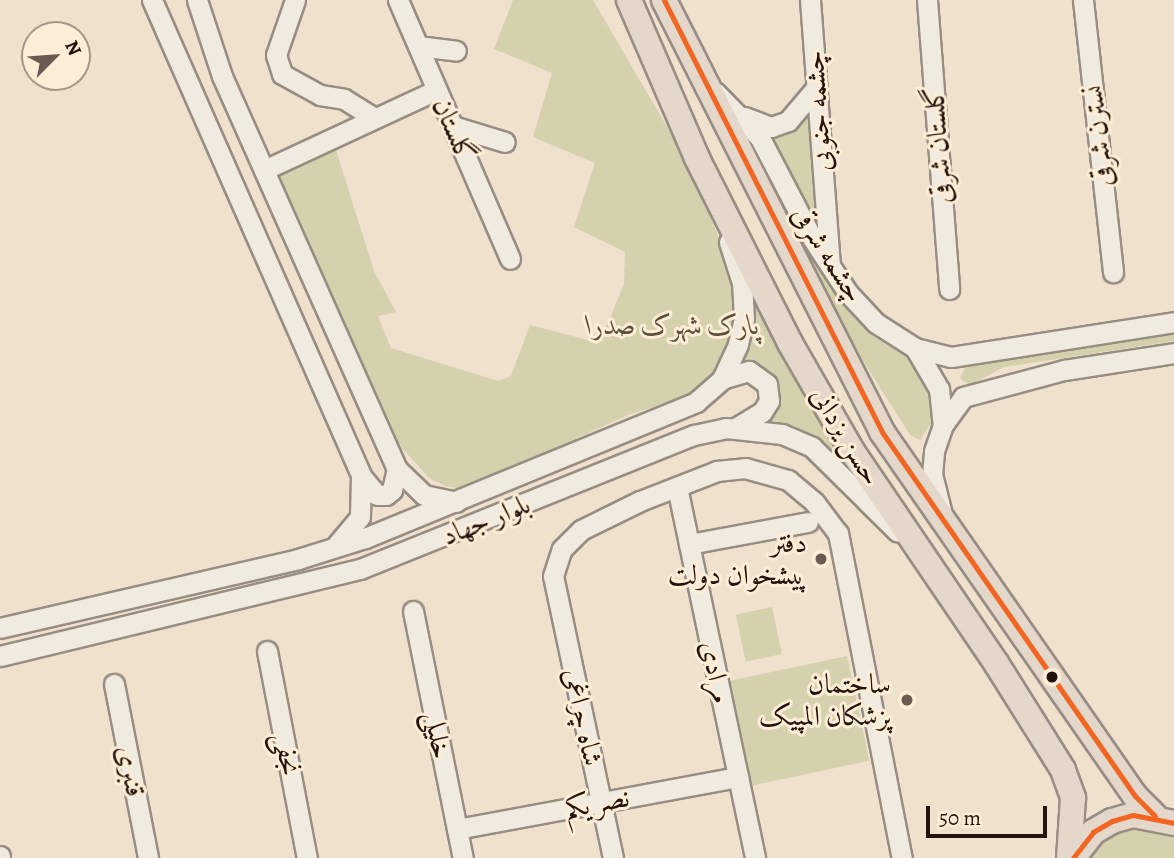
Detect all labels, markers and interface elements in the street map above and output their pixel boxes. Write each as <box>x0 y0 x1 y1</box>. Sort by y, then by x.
north arrow <box>21 21 91 91</box>
text: N <box>59 36 88 60</box>
street label: چشمه جنوبی <box>797 49 839 173</box>
street label: نسترن شرقی <box>1076 84 1120 188</box>
street label: گلستان شرقی <box>917 85 959 205</box>
street label: گلستان <box>425 93 483 167</box>
street label: چشمه شرقی <box>784 199 872 309</box>
park label: پارک شهرک صدرا <box>586 308 760 342</box>
street label: حسن یزدانی <box>803 380 889 492</box>
street label: بلوار جهاد <box>437 487 535 553</box>
place label: دفتر پیشخوان دولت <box>668 526 807 592</box>
marker: دفتر پیشخوان دولت <box>813 551 829 567</box>
street label: مرادی <box>693 638 739 706</box>
street label: شاه چراغی <box>556 665 610 769</box>
place label: ساختمان پزشکان المپیک <box>759 667 891 733</box>
unlabelled marker <box>1045 670 1059 684</box>
marker: ساختمان پزشکان المپیک <box>897 690 917 710</box>
street label: خلیلی <box>417 708 459 762</box>
street label: نجفی <box>266 730 308 778</box>
street label: قنبری <box>110 742 152 800</box>
street label: نصر یکم <box>562 780 632 826</box>
scale bar <box>929 792 1050 836</box>
text: 50 m <box>939 804 981 832</box>

